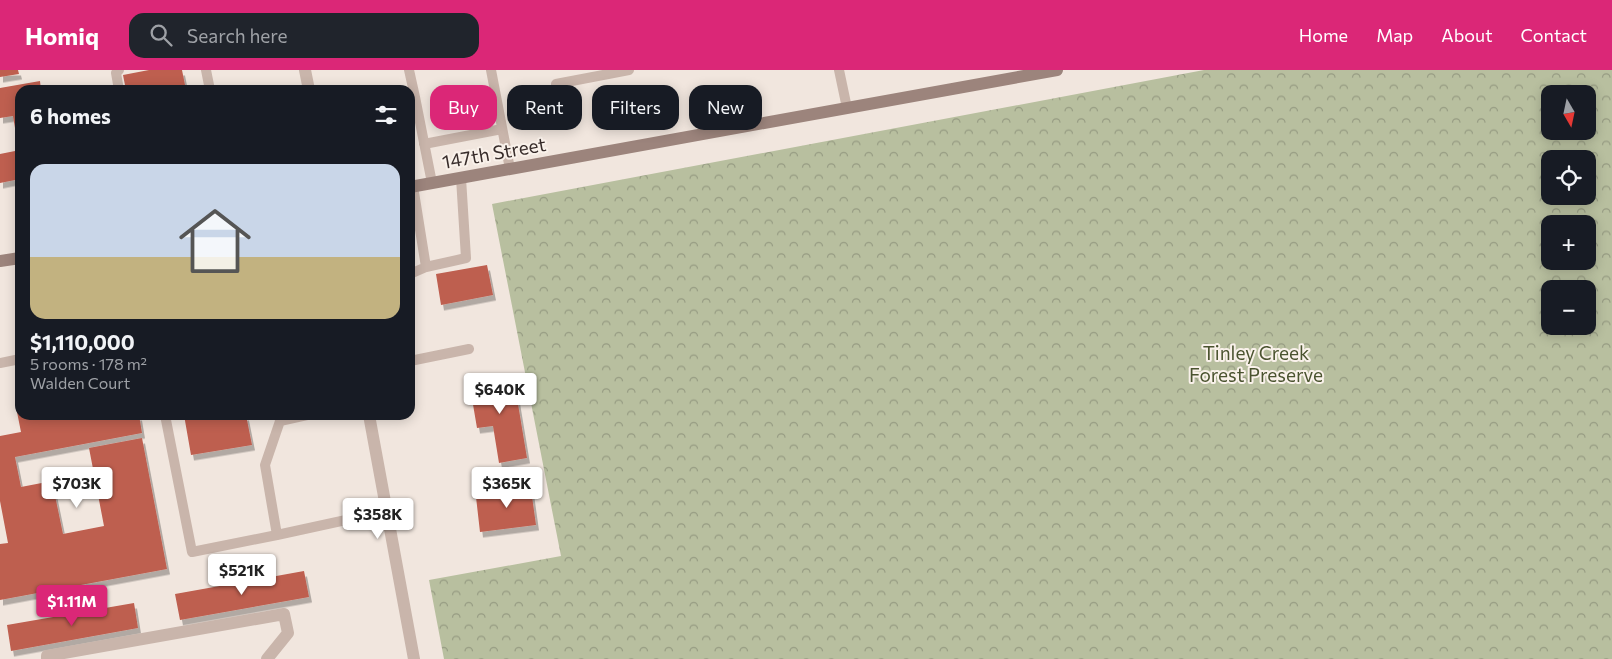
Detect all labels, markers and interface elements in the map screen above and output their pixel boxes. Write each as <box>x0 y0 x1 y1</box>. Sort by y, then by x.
search box <box>129 13 479 58</box>
text: Homiq <box>25 21 99 50</box>
icon: search <box>147 21 175 49</box>
text: Search here <box>187 24 288 47</box>
text: Home <box>1299 24 1348 46</box>
text: Map <box>1376 24 1413 46</box>
text: About <box>1441 24 1493 46</box>
text: Contact <box>1521 24 1587 46</box>
chip: Buy <box>430 85 497 130</box>
chip: Rent <box>507 85 582 130</box>
chip: Filters <box>592 85 679 130</box>
chip: New <box>689 85 762 130</box>
north arrow <box>1541 85 1596 140</box>
map controls <box>1541 85 1596 335</box>
icon: filters <box>372 101 400 129</box>
text: 6 homes <box>30 103 111 128</box>
street label: 147th Street <box>440 132 548 173</box>
button: locate <box>1541 150 1596 205</box>
icon: home <box>170 196 260 286</box>
button: + <box>1541 215 1596 270</box>
button: − <box>1541 280 1596 335</box>
text: $1,110,000 <box>30 329 135 354</box>
park label: Tinley Creek Forest Preserve <box>1189 341 1323 386</box>
text: 5 rooms · 178 m² <box>30 354 147 373</box>
pin: $640K <box>465 372 535 415</box>
text: Walden Court <box>30 373 130 392</box>
text: $640K <box>475 379 525 398</box>
pin: $703K <box>42 466 112 509</box>
pin: $365K <box>472 466 542 509</box>
text: $703K <box>53 473 101 492</box>
text: $365K <box>483 473 531 492</box>
pin: $358K <box>343 498 413 540</box>
text: $358K <box>354 504 402 523</box>
pin: $521K <box>207 554 277 596</box>
text: $521K <box>219 560 265 579</box>
pin: $1.11M <box>31 584 113 627</box>
text: $1.11M <box>47 591 97 610</box>

